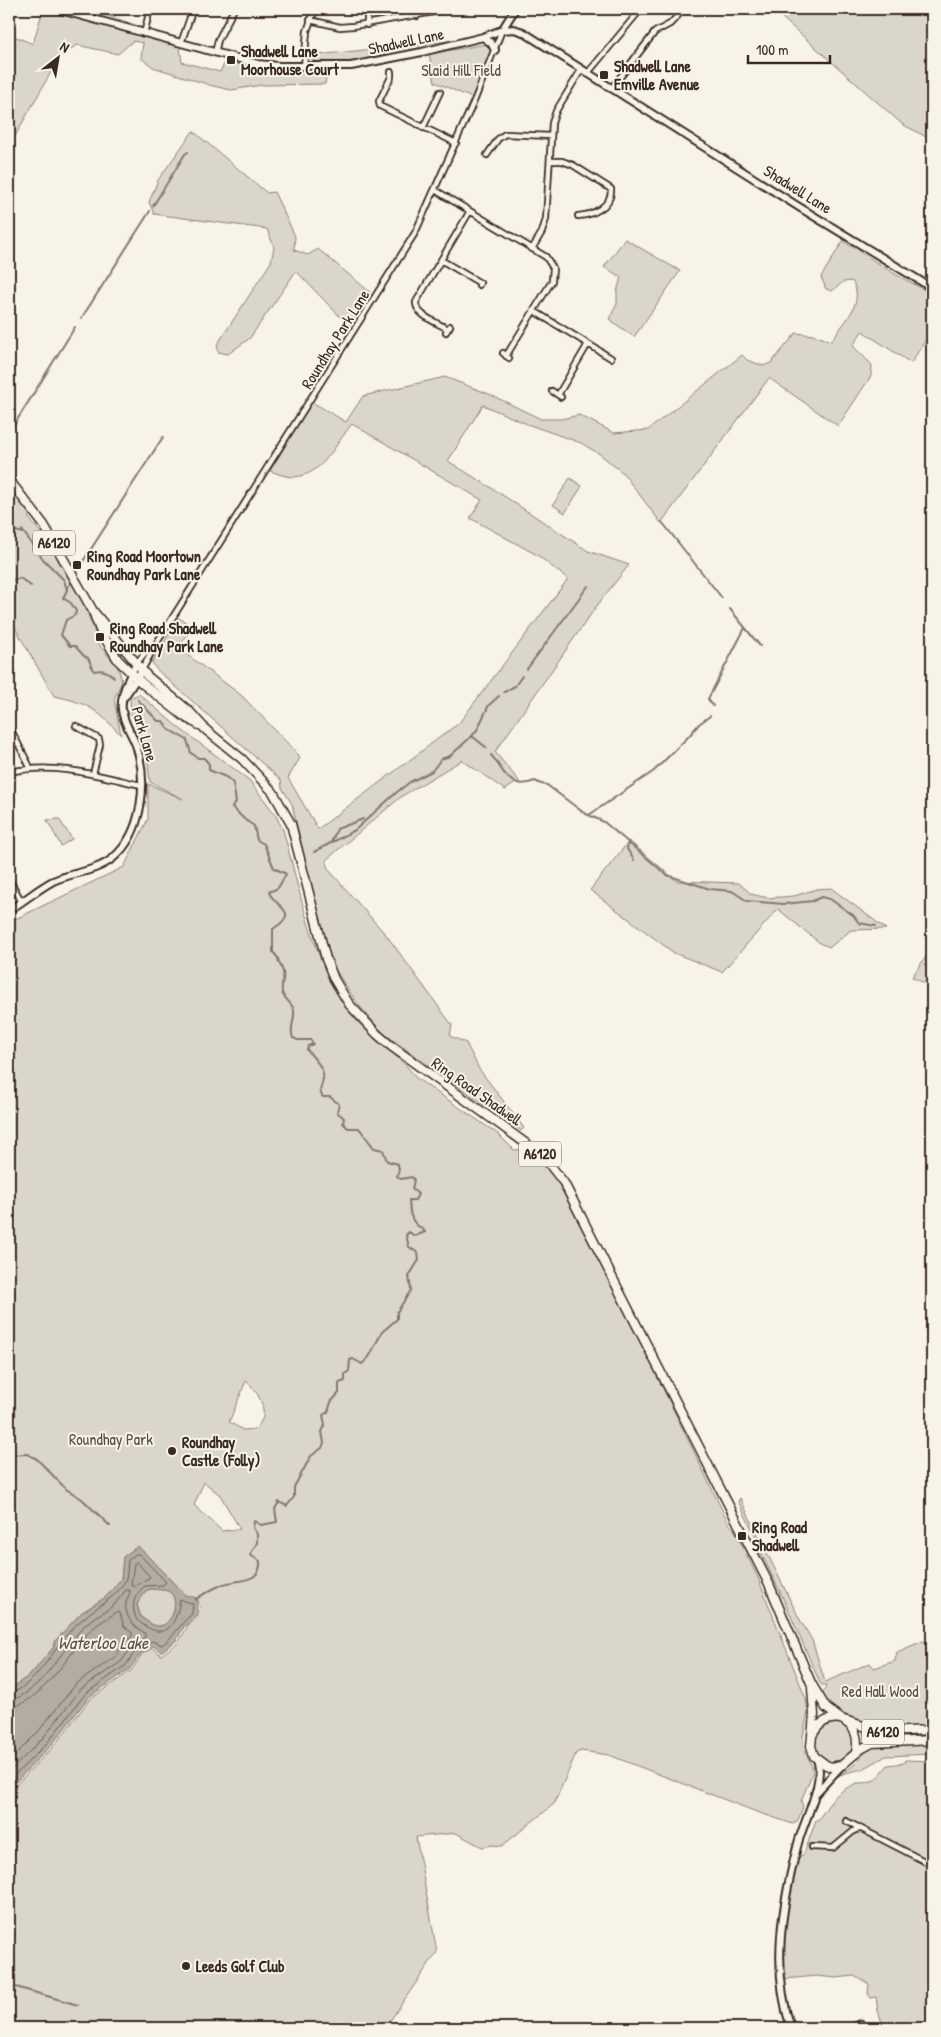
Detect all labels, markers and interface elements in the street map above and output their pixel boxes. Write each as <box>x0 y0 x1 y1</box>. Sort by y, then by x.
street label: Shadwell Lane <box>366 22 446 60</box>
north arrow <box>32 32 82 82</box>
scale bar <box>748 32 831 64</box>
text: N <box>57 36 74 57</box>
text: 100 m <box>756 39 789 60</box>
place label: Shadwell Lane Moorhouse Court <box>241 40 339 80</box>
marker: Shadwell Lane Moorhouse Court <box>225 54 237 66</box>
place label: Shadwell Lane Emville Avenue <box>614 55 700 95</box>
park label: Slaid Hill Field <box>421 59 501 81</box>
marker: Shadwell Lane Emville Avenue <box>598 69 610 81</box>
street label: Shadwell Lane <box>760 159 837 219</box>
street label: Roundhay Park Lane <box>296 285 375 393</box>
road number: A6120 <box>33 530 75 556</box>
place label: Ring Road Moortown Roundhay Park Lane <box>87 545 201 586</box>
marker: Ring Road Moortown Roundhay Park Lane <box>71 559 83 571</box>
place label: Ring Road Shadwell Roundhay Park Lane <box>110 617 224 658</box>
marker: Ring Road Shadwell Roundhay Park Lane <box>94 631 106 643</box>
street label: Park Lane <box>127 704 164 765</box>
street label: Ring Road Shadwell <box>427 1052 527 1130</box>
road number: A6120 <box>519 1142 561 1166</box>
park label: Roundhay Park <box>69 1428 153 1450</box>
place label: Roundhay Castle (Folly) <box>182 1431 260 1472</box>
marker: Roundhay Castle (Folly) <box>166 1445 178 1457</box>
place label: Ring Road Shadwell <box>752 1516 808 1556</box>
marker: Ring Road Shadwell <box>736 1530 748 1542</box>
water label: Waterloo Lake <box>58 1630 149 1655</box>
park label: Red Hall Wood <box>842 1680 918 1702</box>
road number: A6120 <box>862 1720 904 1744</box>
place label: Leeds Golf Club <box>196 1955 285 1977</box>
marker: Leeds Golf Club <box>180 1960 192 1972</box>

